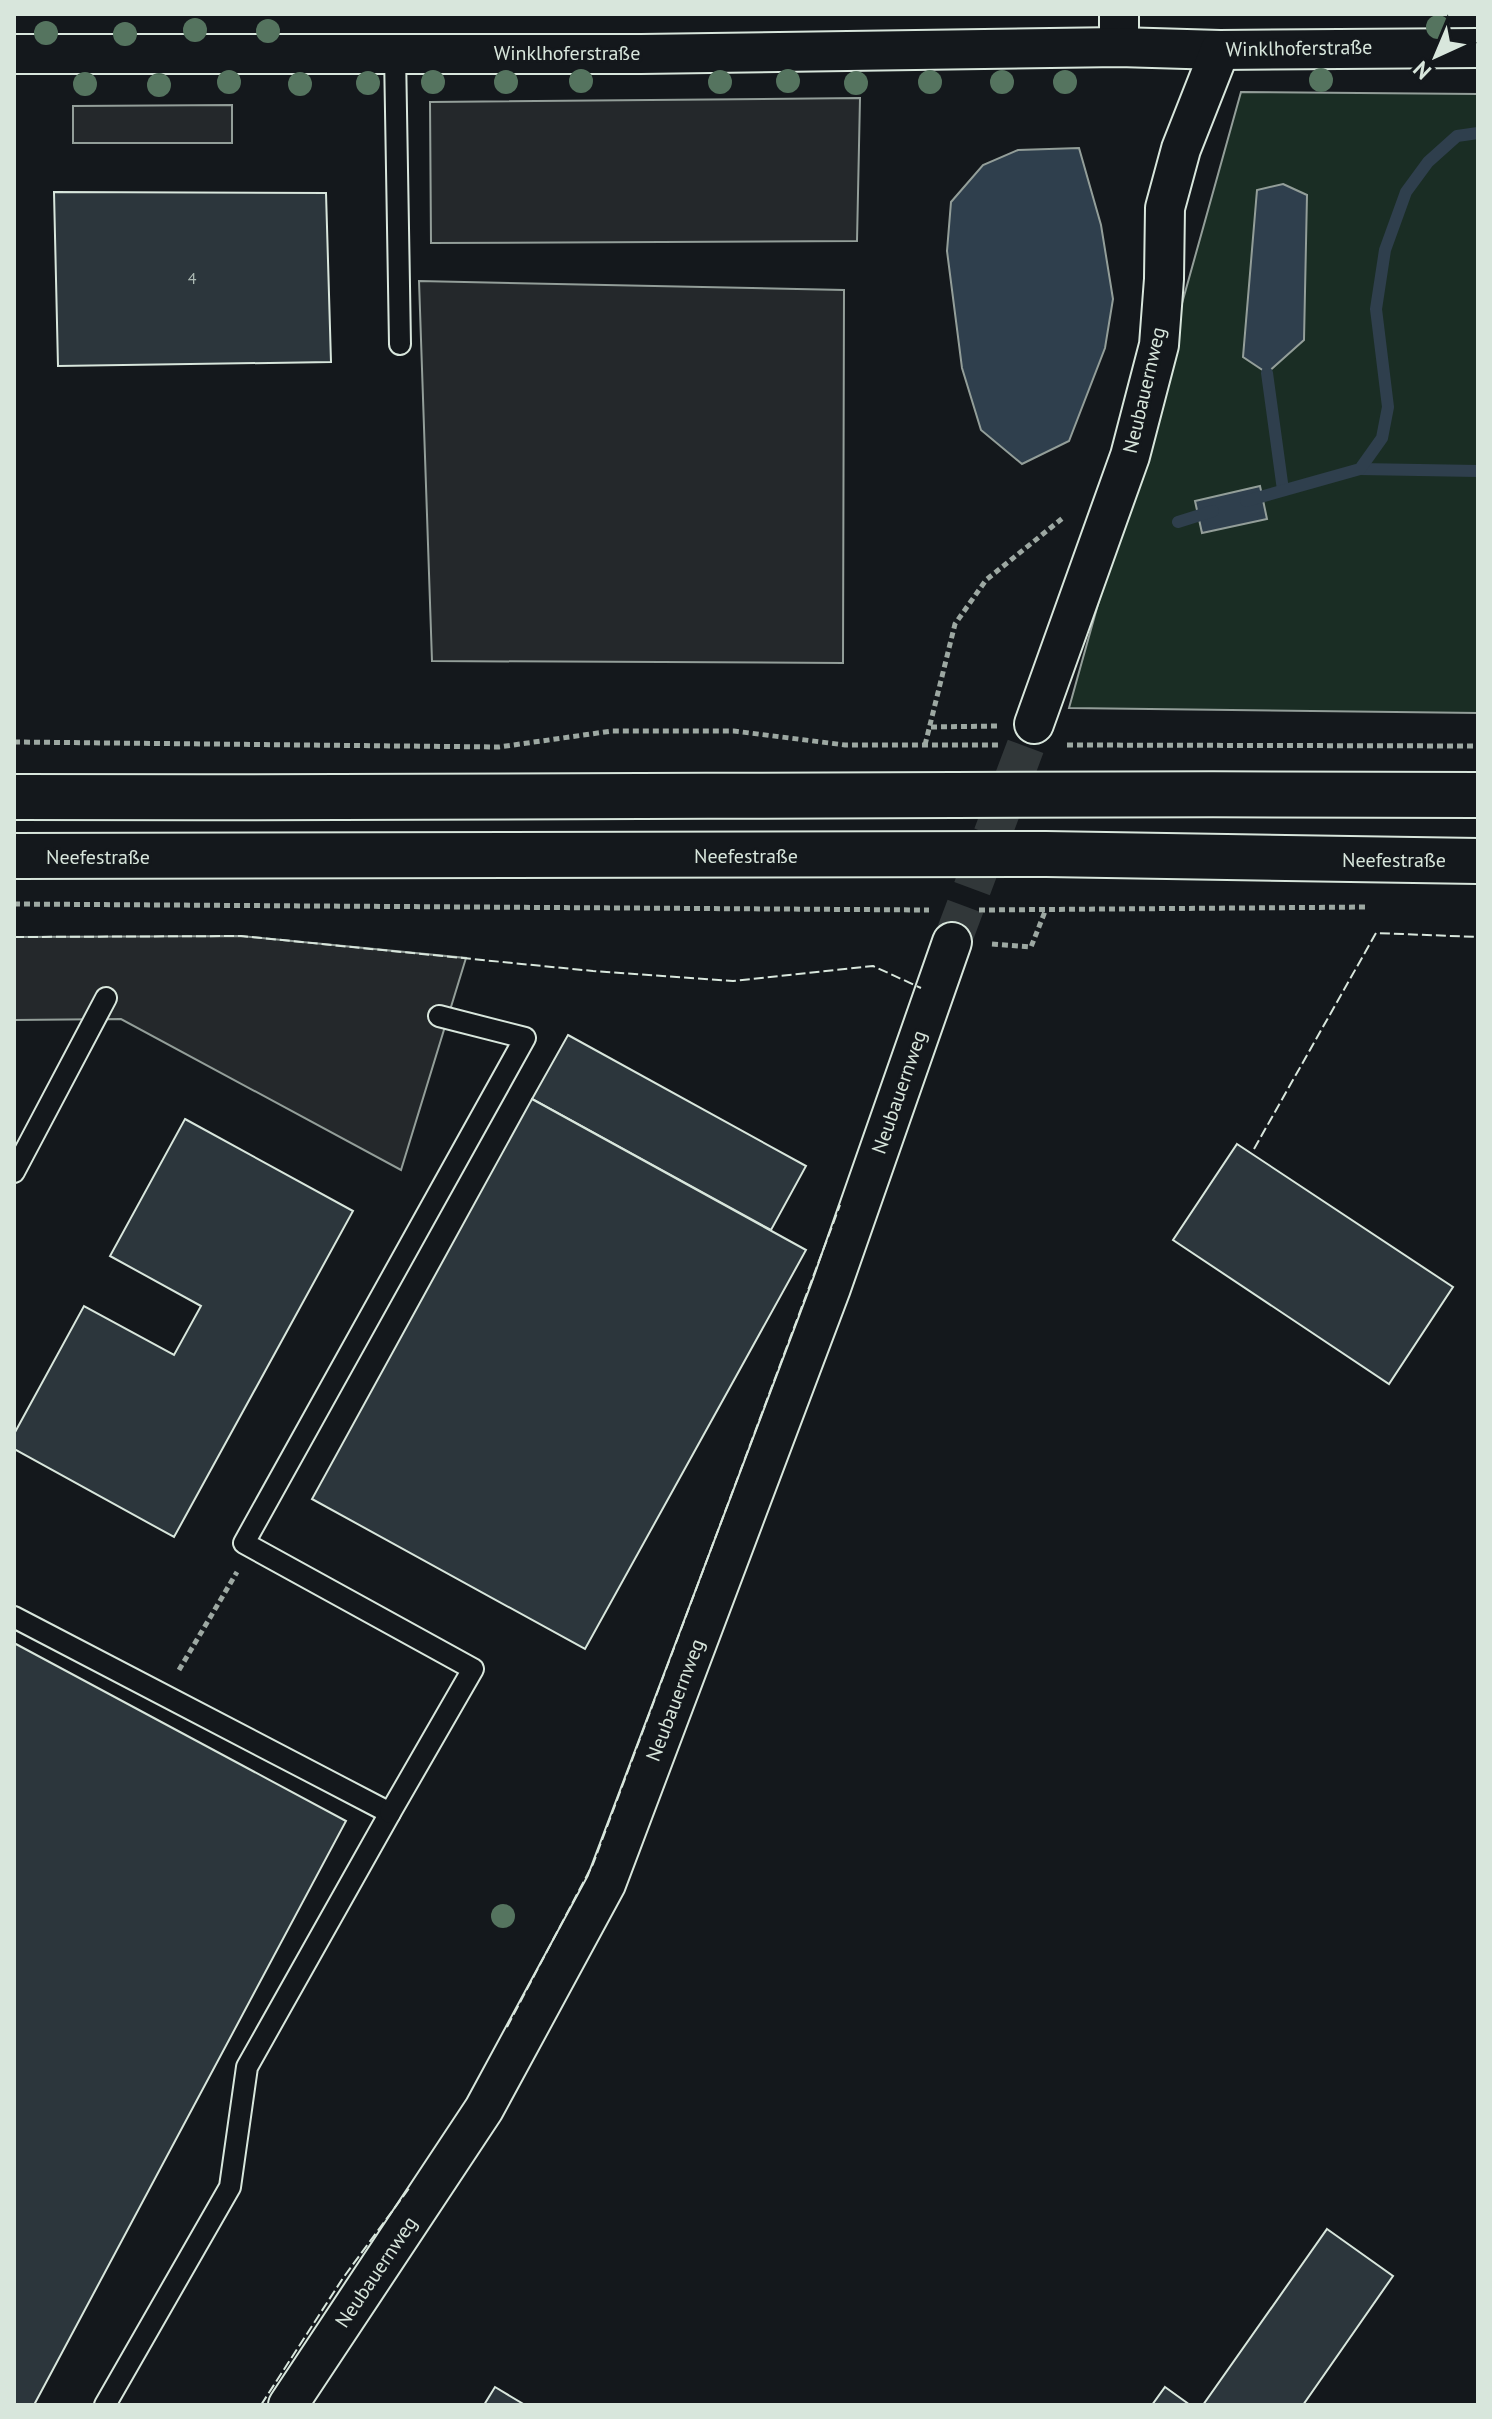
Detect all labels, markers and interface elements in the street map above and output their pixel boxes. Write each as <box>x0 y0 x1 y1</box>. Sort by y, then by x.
north arrow <box>1396 16 1476 96</box>
street label: Winklhoferstraße <box>1225 34 1373 62</box>
street label: Winklhoferstraße <box>494 40 640 66</box>
text: N <box>1407 55 1437 85</box>
house number: 4 <box>188 268 197 288</box>
street label: Neubauernweg <box>1117 324 1171 456</box>
street label: Neefestraße <box>694 843 798 869</box>
street label: Neefestraße <box>46 844 150 870</box>
street label: Neefestraße <box>1342 847 1446 873</box>
street label: Neubauernweg <box>866 1027 932 1157</box>
street label: Neubauernweg <box>640 1635 710 1765</box>
street label: Neubauernweg <box>329 2211 423 2333</box>

